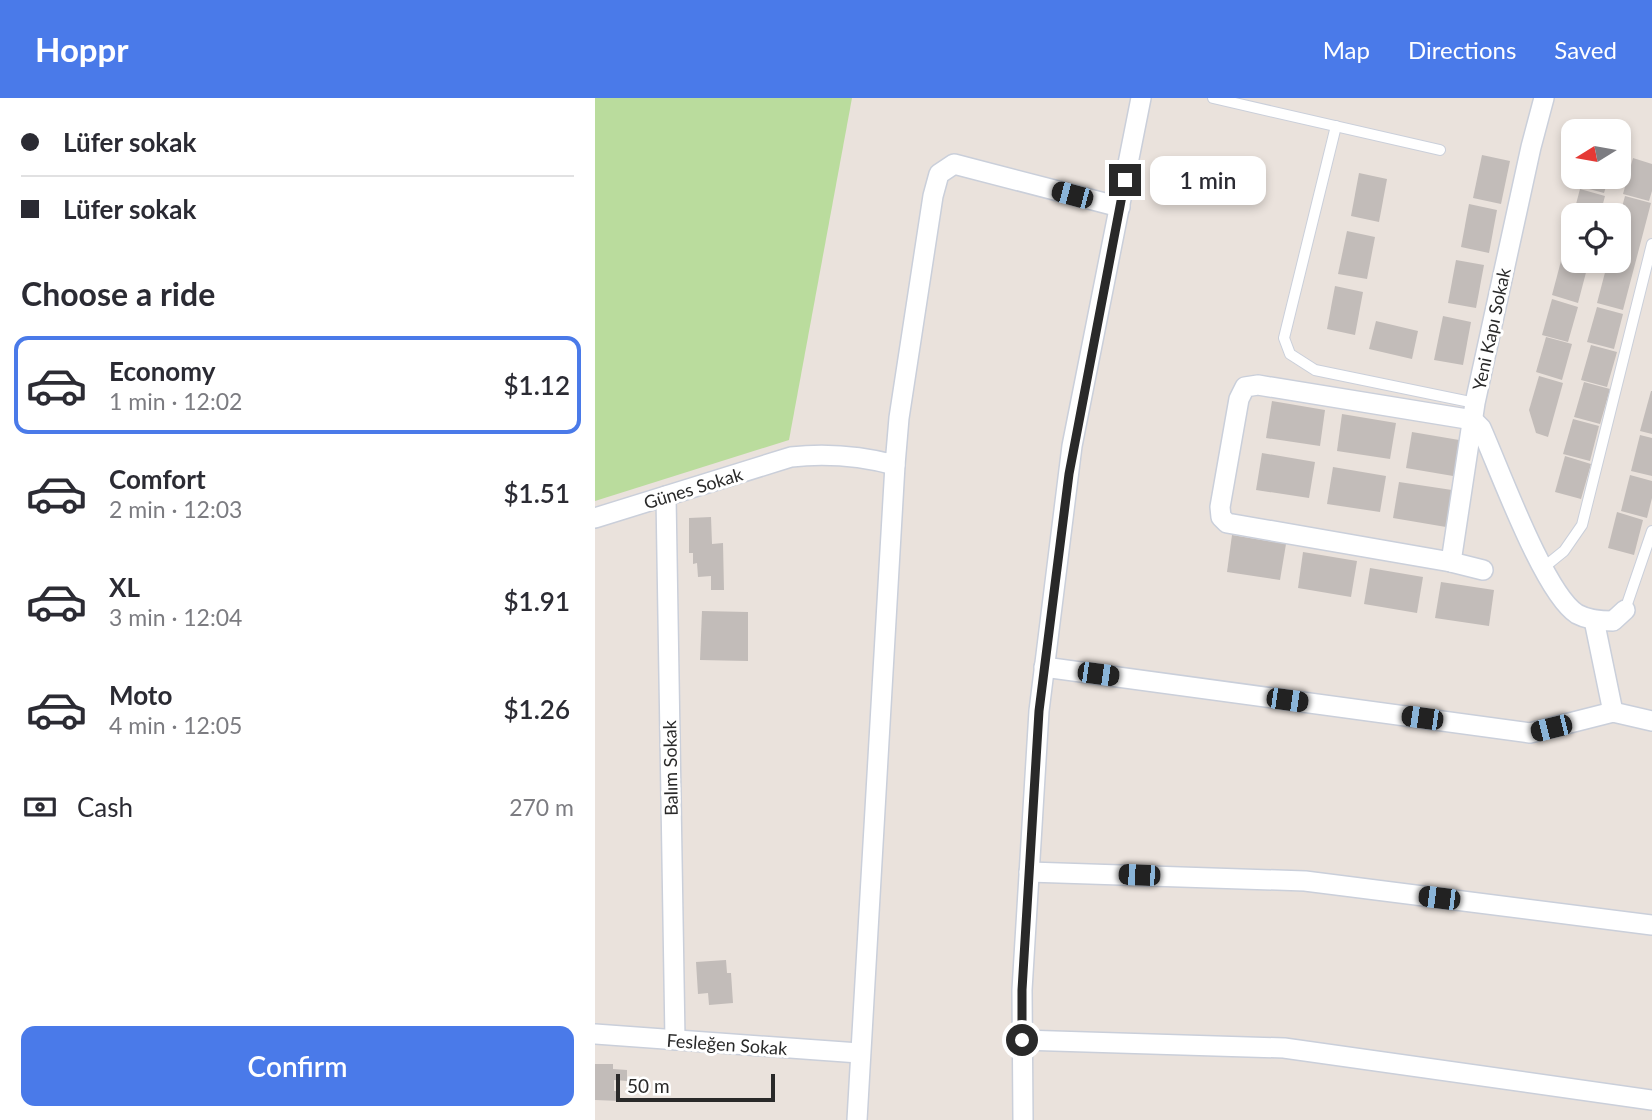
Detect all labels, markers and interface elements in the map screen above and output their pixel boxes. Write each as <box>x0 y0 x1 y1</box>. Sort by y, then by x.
text: Hoppr <box>35 29 129 69</box>
text: Map <box>1323 35 1370 64</box>
text: Directions <box>1408 35 1516 64</box>
text: Saved <box>1554 35 1617 64</box>
north arrow <box>1561 119 1631 189</box>
map controls <box>1561 119 1631 273</box>
text: Lüfer sokak <box>63 126 196 158</box>
callout: 1 min <box>1149 155 1265 204</box>
route end <box>1109 164 1141 196</box>
text: 1 min <box>1180 166 1236 194</box>
car <box>1049 179 1096 211</box>
text: Lüfer sokak <box>63 193 196 225</box>
button: locate <box>1561 203 1631 273</box>
street label: Yeni Kapı Sokak <box>1467 265 1515 392</box>
text: Choose a ride <box>21 274 215 313</box>
icon: car <box>25 354 88 417</box>
text: Economy <box>109 355 215 387</box>
text: $1.12 <box>504 369 570 401</box>
text: 1 min · 12:02 <box>109 387 242 415</box>
icon: car <box>25 462 88 525</box>
street label: Günes Sokak <box>641 462 746 513</box>
text: Comfort <box>109 463 206 495</box>
text: $1.51 <box>504 477 570 509</box>
text: 2 min · 12:03 <box>109 495 242 523</box>
icon: car <box>25 570 88 633</box>
text: XL <box>109 571 140 603</box>
text: $1.91 <box>504 585 570 617</box>
text: 3 min · 12:04 <box>109 603 242 631</box>
car <box>1076 661 1121 687</box>
icon: car <box>25 678 88 741</box>
text: Moto <box>109 679 172 711</box>
car <box>1265 687 1310 713</box>
text: $1.26 <box>504 693 570 725</box>
car <box>1400 705 1445 731</box>
text: 4 min · 12:05 <box>109 711 242 739</box>
car <box>1529 713 1574 743</box>
street label: Balım Sokak <box>658 719 682 816</box>
icon: cash <box>21 788 59 826</box>
text: Cash <box>77 791 133 823</box>
text: 270 m <box>509 793 574 821</box>
car <box>1118 864 1161 886</box>
car <box>1417 885 1462 911</box>
route start <box>1006 1024 1038 1056</box>
button: Confirm <box>21 1026 574 1106</box>
street label: Fesleğen Sokak <box>666 1029 789 1059</box>
scale bar <box>616 1071 775 1103</box>
text: 50 m <box>627 1074 670 1097</box>

